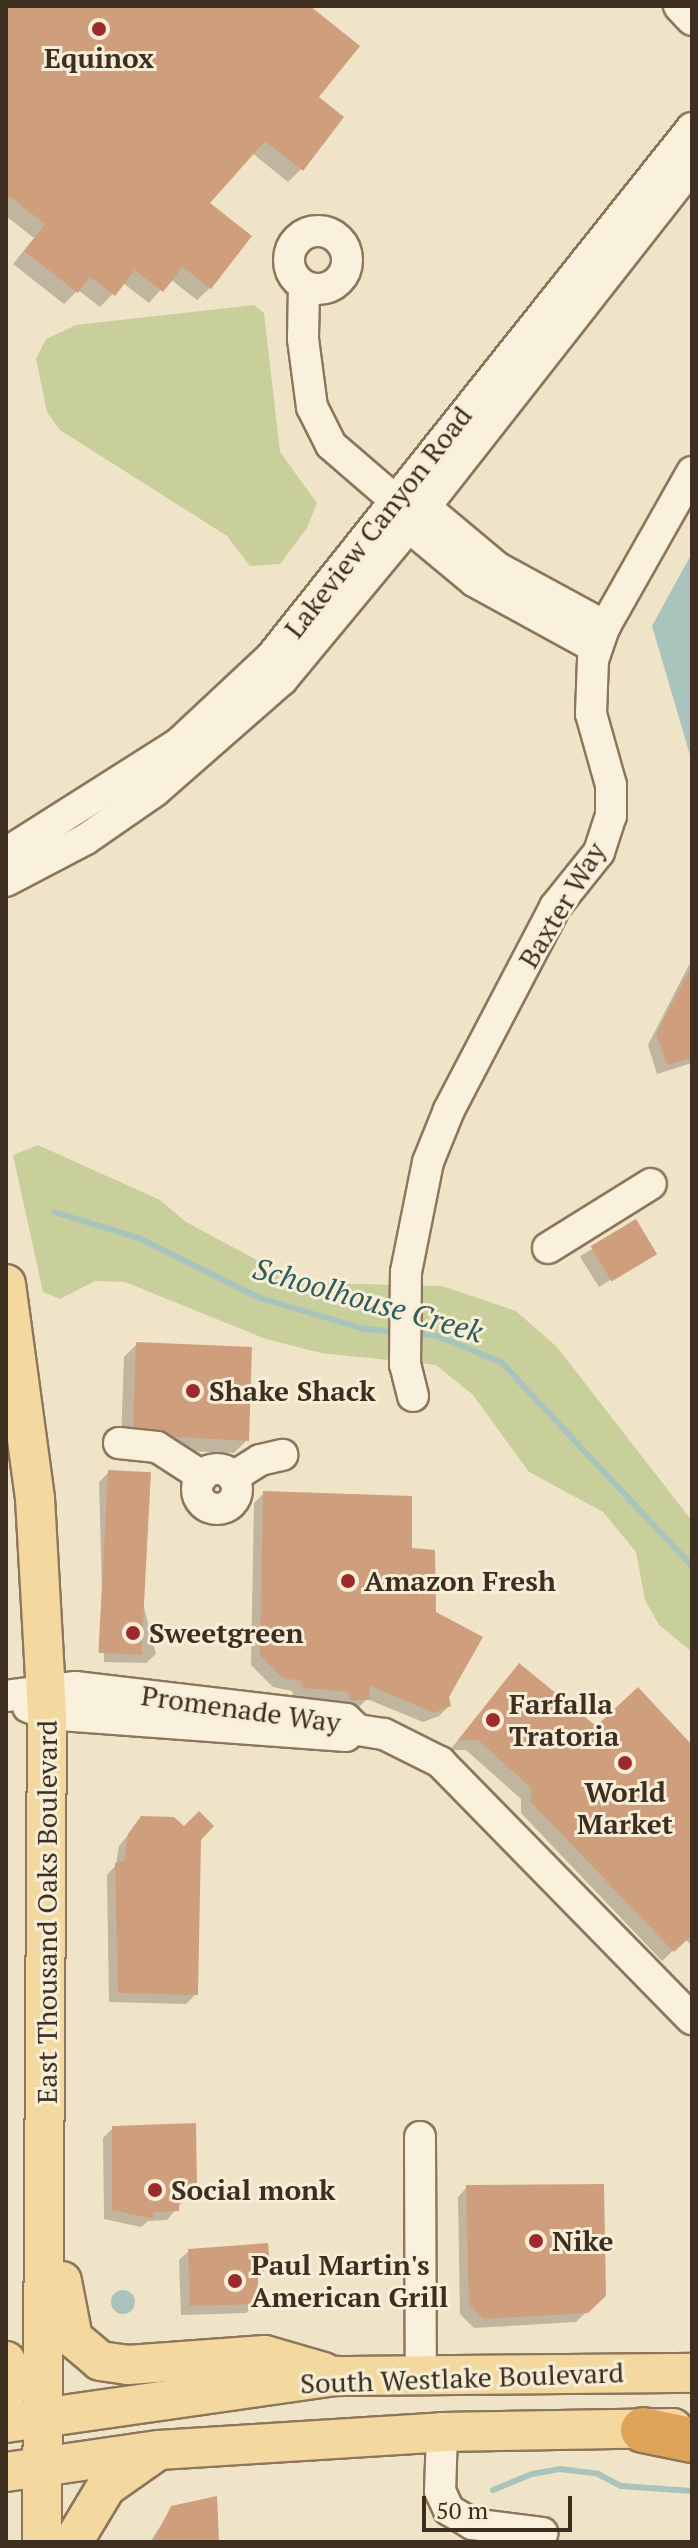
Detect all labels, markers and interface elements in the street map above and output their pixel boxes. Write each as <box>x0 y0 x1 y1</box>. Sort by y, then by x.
marker: Equinox <box>90 20 108 38</box>
place label: Equinox <box>44 41 154 75</box>
street label: Lakeview Canyon Road <box>277 399 479 645</box>
street label: Baxter Way <box>511 836 613 974</box>
water label: Schoolhouse Creek <box>249 1250 487 1350</box>
place label: Shake Shack <box>209 1374 376 1408</box>
marker: Shake Shack <box>184 1382 202 1400</box>
place label: Amazon Fresh <box>364 1564 556 1598</box>
marker: Amazon Fresh <box>339 1572 357 1590</box>
place label: Sweetgreen <box>149 1616 303 1650</box>
marker: Sweetgreen <box>124 1624 142 1642</box>
street label: Promenade Way <box>139 1678 343 1740</box>
place label: Farfalla Tratoria <box>509 1687 619 1753</box>
marker: Farfalla Tratoria <box>484 1711 502 1729</box>
street label: East Thousand Oaks Boulevard <box>30 1720 64 2104</box>
marker: World Market <box>616 1754 634 1772</box>
place label: World Market <box>577 1775 673 1841</box>
place label: Social monk <box>171 2173 335 2207</box>
marker: Social monk <box>146 2181 164 2199</box>
place label: Nike <box>552 2224 613 2258</box>
marker: Nike <box>527 2232 545 2250</box>
place label: Paul Martin's American Grill <box>251 2248 448 2314</box>
marker: Paul Martin's American Grill <box>226 2272 244 2290</box>
street label: South Westlake Boulevard <box>299 2356 625 2400</box>
scale bar <box>426 2480 576 2530</box>
text: 50 m <box>436 2494 488 2526</box>

